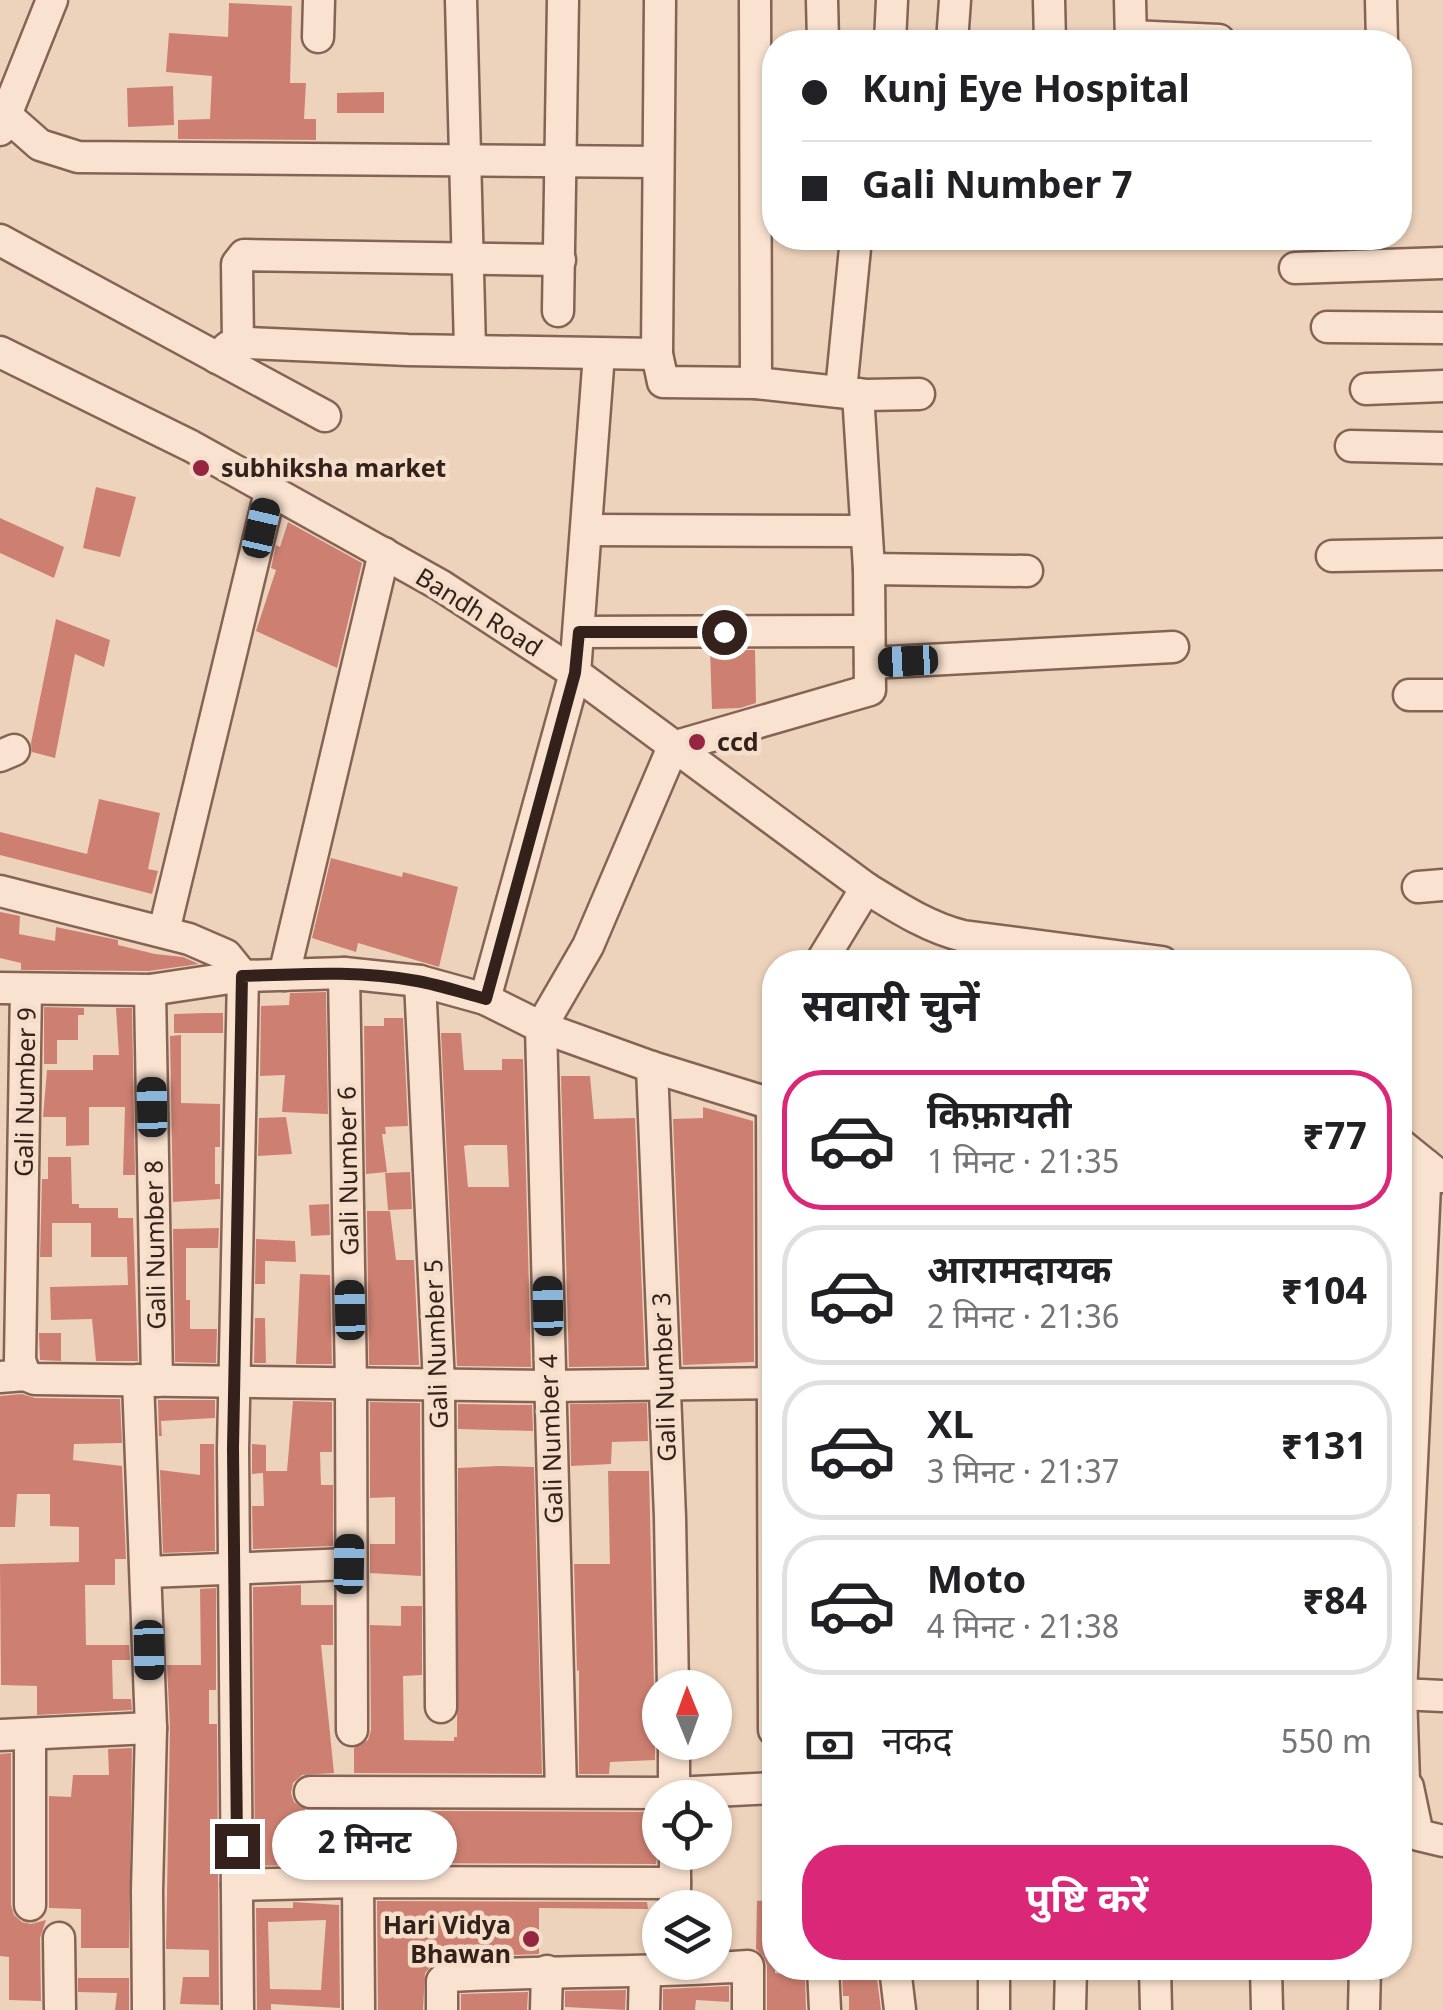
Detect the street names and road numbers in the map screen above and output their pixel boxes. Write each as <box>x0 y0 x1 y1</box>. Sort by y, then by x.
street label: Bandh Road <box>408 563 547 666</box>
street label: Gali Number 9 <box>11 1007 45 1177</box>
street label: Gali Number 6 <box>334 1086 368 1256</box>
street label: Gali Number 8 <box>141 1160 175 1330</box>
street label: Gali Number 5 <box>420 1259 458 1429</box>
street label: Gali Number 3 <box>648 1292 686 1462</box>
street label: Gali Number 4 <box>535 1353 573 1524</box>

